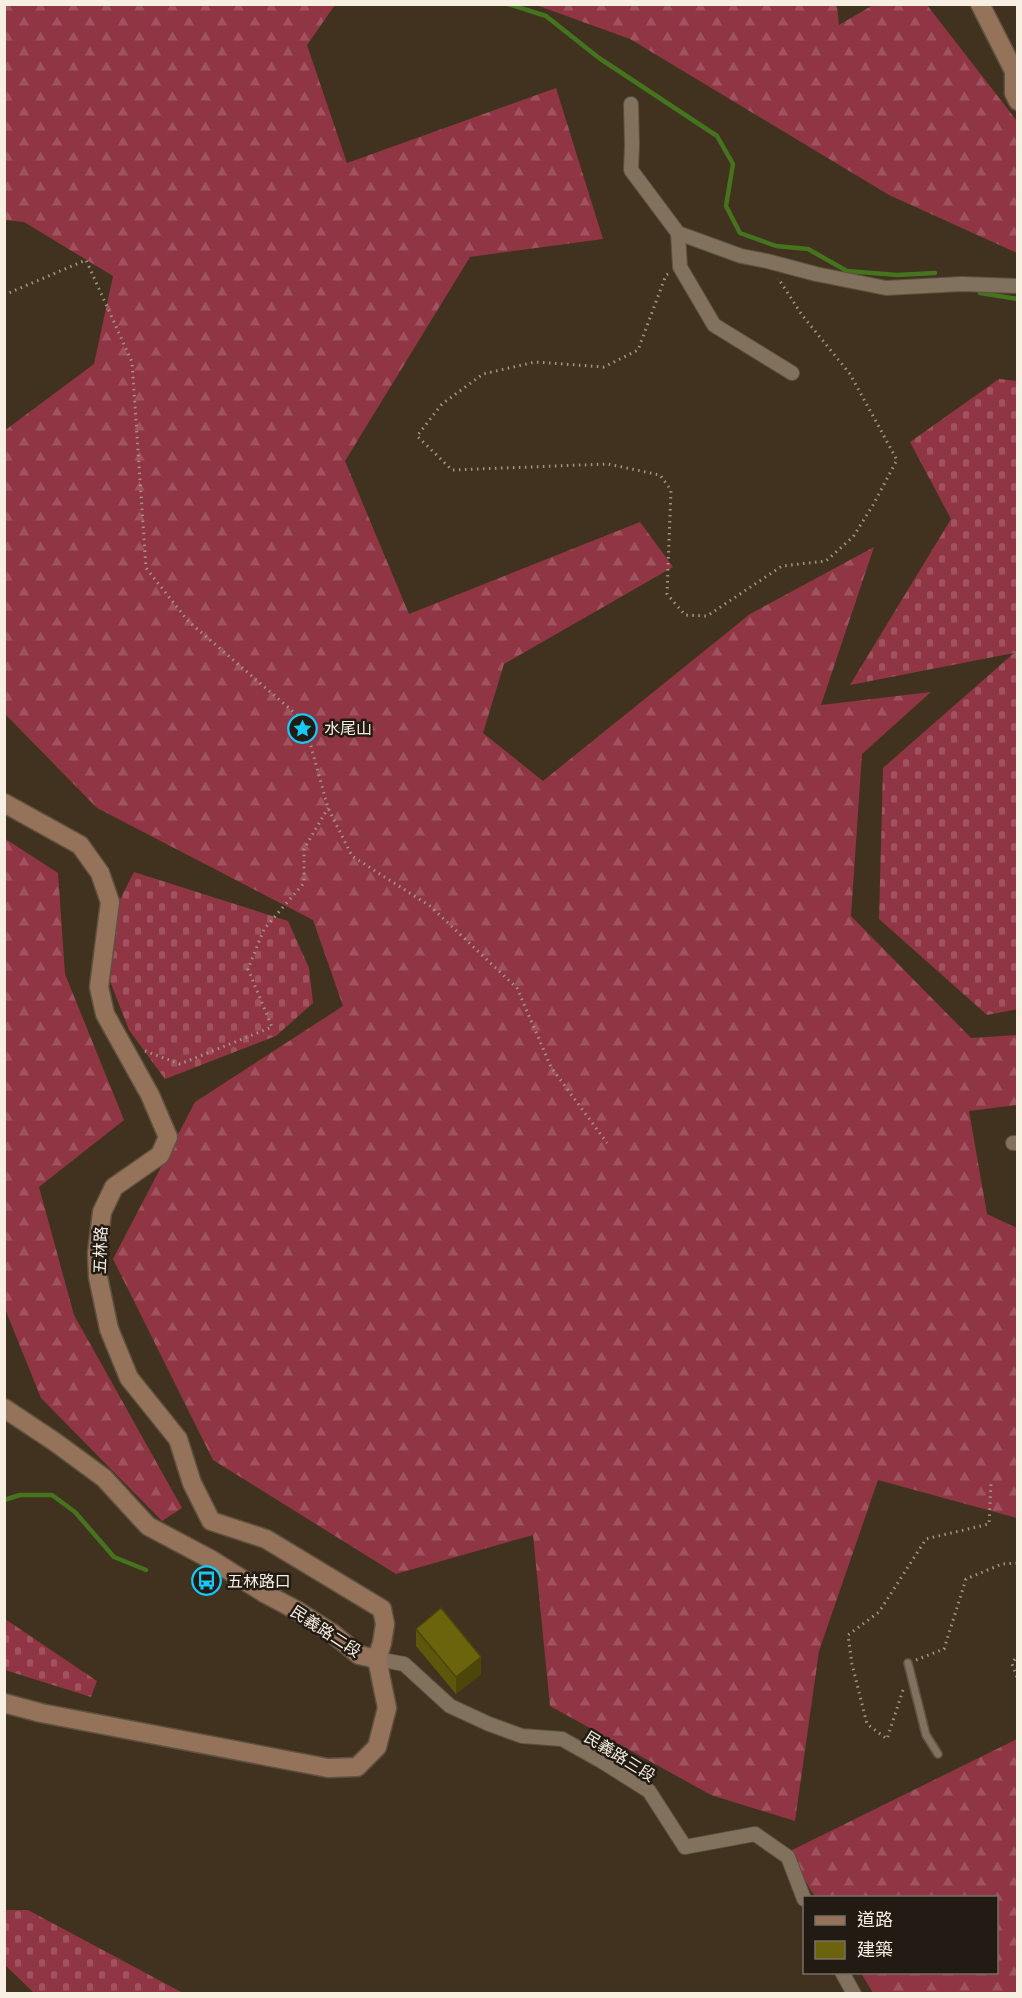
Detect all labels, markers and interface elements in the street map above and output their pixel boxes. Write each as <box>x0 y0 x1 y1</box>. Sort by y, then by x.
place icon: 水尾山 <box>287 712 319 744</box>
place label: 水尾山 <box>324 717 372 739</box>
street label: 五林路 <box>88 1226 112 1274</box>
bus stop icon: 五林路口 <box>190 1565 222 1597</box>
place label: 五林路口 <box>227 1570 291 1592</box>
street label: 民義路二段 <box>286 1600 366 1662</box>
street label: 民義路三段 <box>580 1725 660 1787</box>
legend <box>803 1896 998 1974</box>
text: 道路 <box>857 1907 893 1931</box>
text: 建築 <box>857 1937 893 1961</box>

